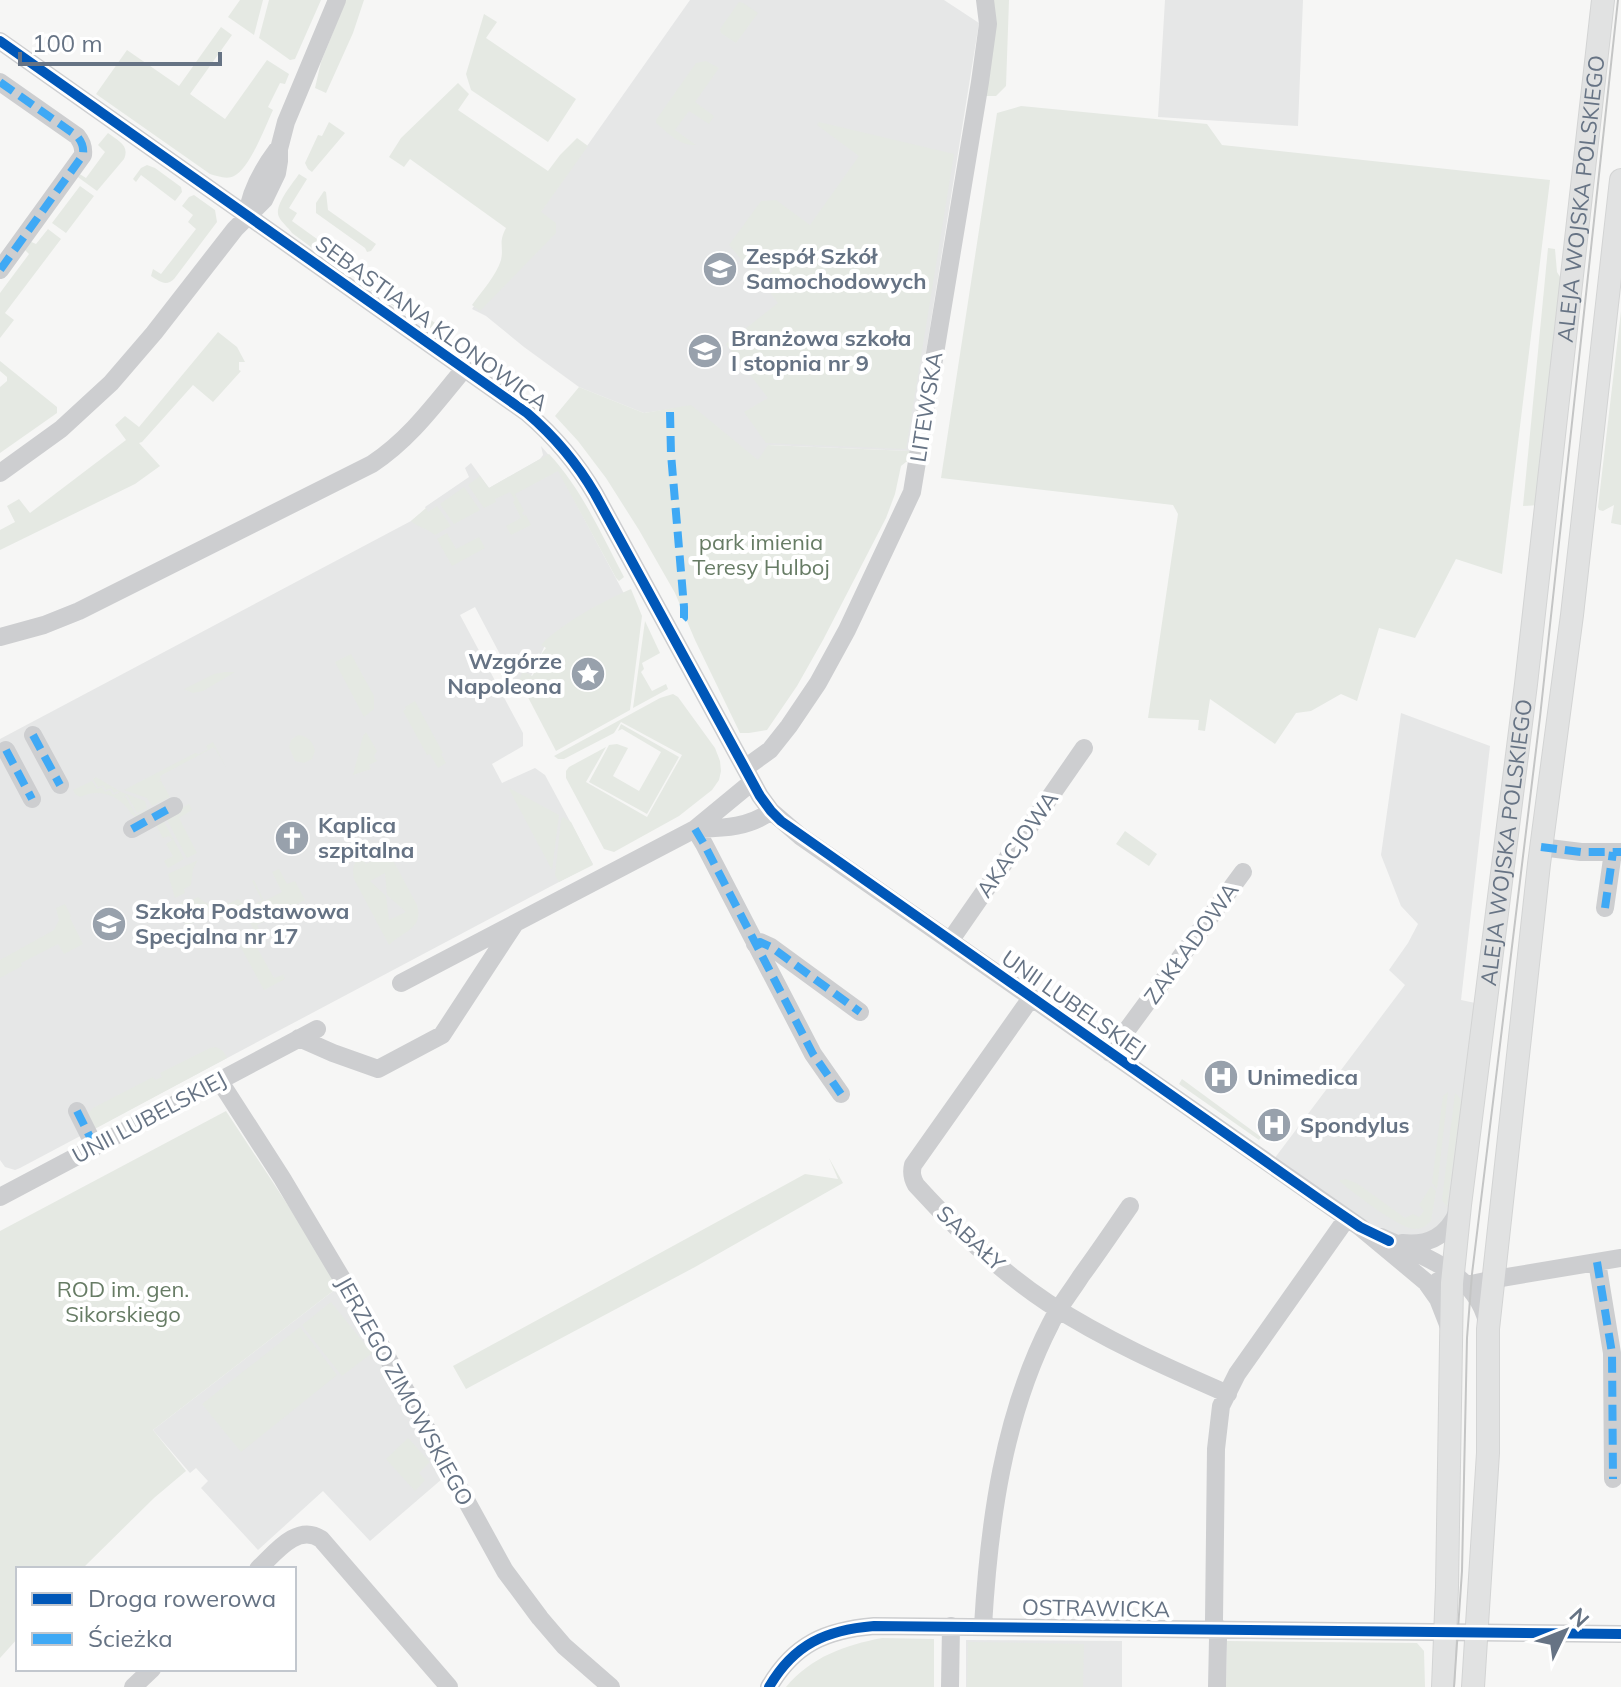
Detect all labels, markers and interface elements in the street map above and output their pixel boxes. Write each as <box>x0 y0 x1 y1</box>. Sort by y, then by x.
scale bar <box>20 16 220 66</box>
text: 100 m <box>32 28 103 58</box>
street label: ALEJA WOJSKA POLSKIEGO <box>1551 54 1611 344</box>
street label: SEBASTIANA KLONOWICA <box>310 229 554 417</box>
place label: Zespół Szkół Samochodowych <box>746 242 927 295</box>
school or university icon: Zespół Szkół Samochodowych <box>701 250 739 288</box>
place label: Branżowa szkoła I stopnia nr 9 <box>731 324 911 377</box>
school or university icon: Branżowa szkoła I stopnia nr 9 <box>686 332 724 370</box>
street label: LITEWSKA <box>903 350 949 464</box>
park label: park imienia Teresy Hulboj <box>692 528 830 581</box>
place label: Wzgórze Napoleona <box>447 647 562 700</box>
place icon: Wzgórze Napoleona <box>569 655 607 693</box>
street label: ALEJA WOJSKA POLSKIEGO <box>1474 697 1538 988</box>
street label: AKACJOWA <box>970 785 1064 903</box>
place label: Kaplica szpitalna <box>318 811 415 864</box>
church icon: Kaplica szpitalna <box>273 819 311 857</box>
street label: ZAKŁADOWA <box>1138 877 1244 1009</box>
place label: Szkoła Podstawowa Specjalna nr 17 <box>135 897 349 950</box>
school or university icon: Szkoła Podstawowa Specjalna nr 17 <box>90 905 128 943</box>
street label: UNII LUBELSKIEJ <box>996 944 1152 1064</box>
hospital icon: Unimedica <box>1202 1058 1240 1096</box>
place label: Unimedica <box>1247 1063 1358 1091</box>
street label: UNII LUBELSKIEJ <box>67 1065 231 1169</box>
hospital icon: Spondylus <box>1255 1106 1293 1144</box>
place label: Spondylus <box>1300 1111 1410 1139</box>
street label: SABAŁY <box>931 1199 1012 1277</box>
street label: JERZEGO ZIMOWSKIEGO <box>330 1271 480 1511</box>
park label: ROD im. gen. Sikorskiego <box>57 1275 189 1328</box>
legend <box>16 1567 296 1671</box>
text: Droga rowerowa <box>88 1583 276 1613</box>
north arrow <box>1525 1591 1605 1671</box>
street label: OSTRAWICKA <box>1022 1593 1170 1623</box>
text: N <box>1564 1602 1596 1633</box>
text: Ścieżka <box>88 1623 173 1653</box>

